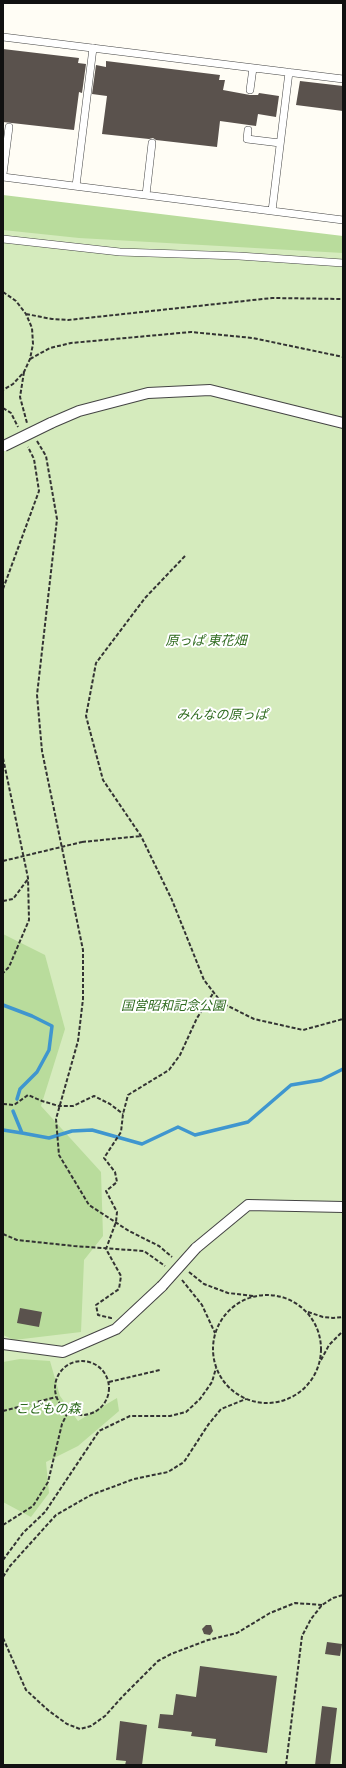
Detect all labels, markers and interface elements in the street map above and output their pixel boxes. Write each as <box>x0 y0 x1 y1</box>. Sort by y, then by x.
park label: 原っぱ 東花畑 <box>165 633 247 649</box>
park label: みんなの原っぱ <box>177 707 267 723</box>
park label: 国営昭和記念公園 <box>121 998 225 1014</box>
park label: こどもの森 <box>16 1401 80 1417</box>

